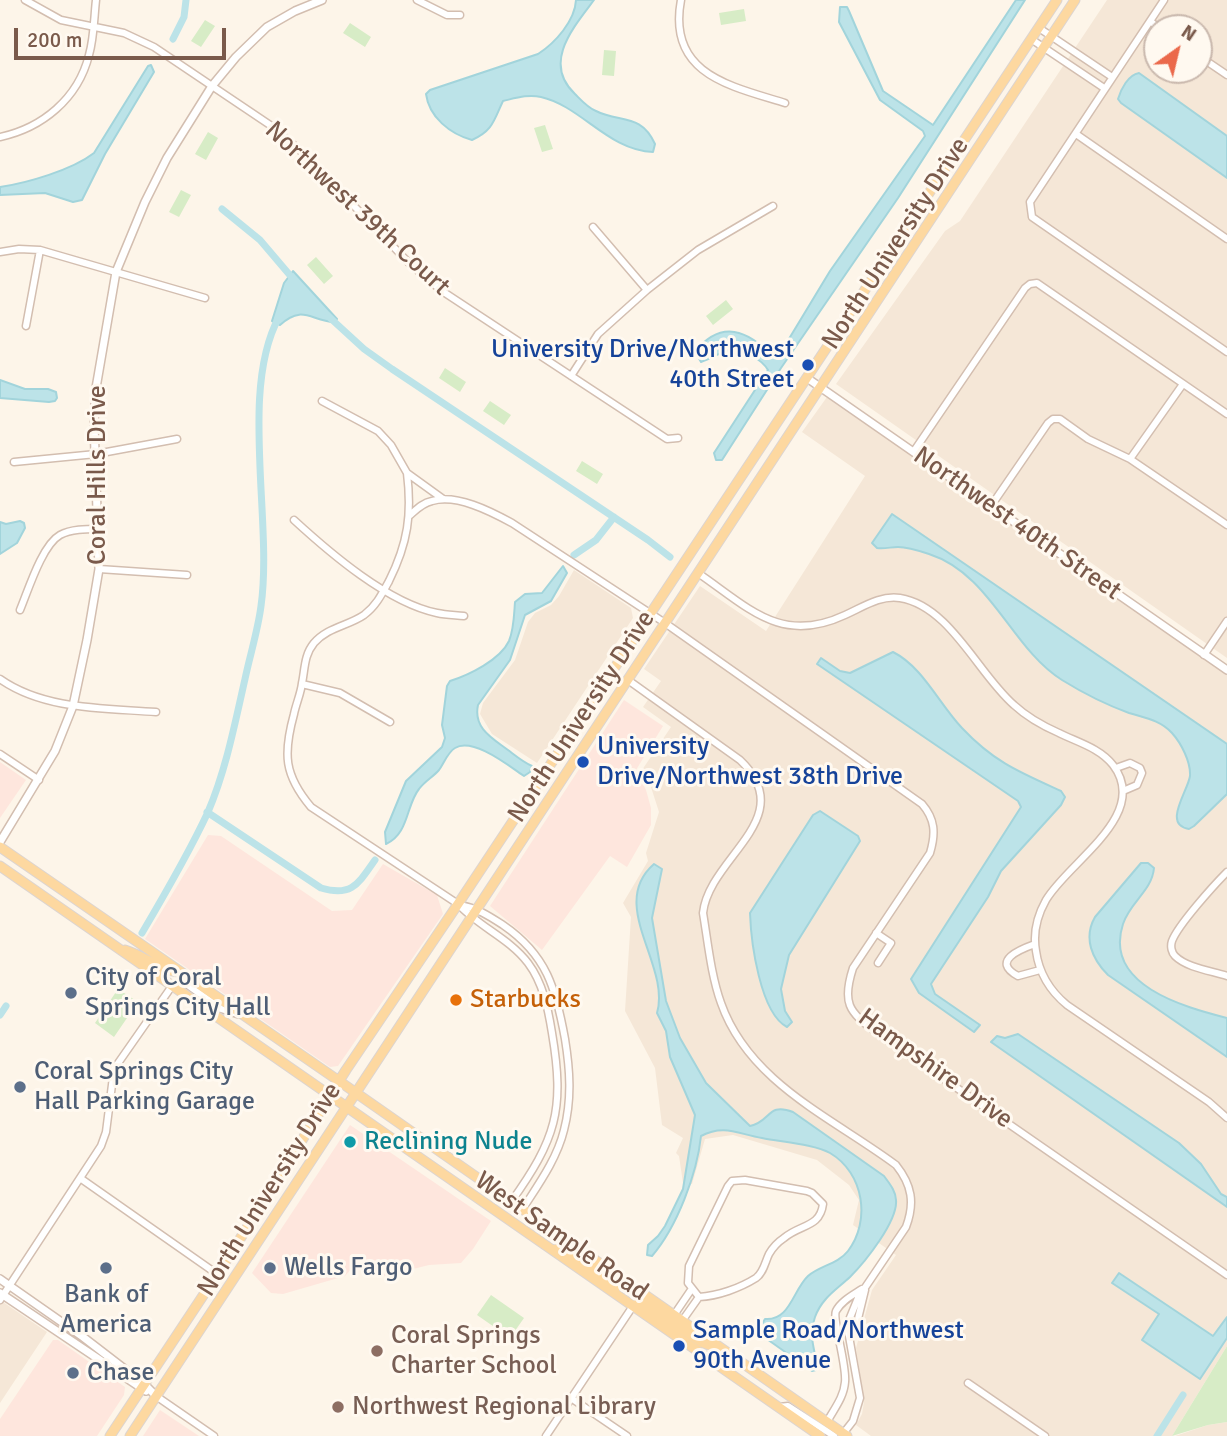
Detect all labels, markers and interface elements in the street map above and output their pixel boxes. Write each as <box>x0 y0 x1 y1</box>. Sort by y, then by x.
scale bar <box>18 14 229 58</box>
north arrow <box>1143 14 1213 84</box>
text: N <box>1176 20 1201 47</box>
text: 200 m <box>27 27 82 53</box>
street label: Northwest 39th Court <box>258 115 456 303</box>
street label: North University Drive <box>816 132 976 356</box>
place label: University Drive/Northwest 40th Street <box>491 334 794 396</box>
marker: University Drive/Northwest 40th Street <box>800 357 816 373</box>
street label: Coral Hills Drive <box>82 385 114 565</box>
street label: Northwest 40th Street <box>907 440 1127 608</box>
street label: North University Drive <box>502 605 662 829</box>
place label: University Drive/Northwest 38th Drive <box>597 731 903 792</box>
marker: University Drive/Northwest 38th Drive <box>575 754 591 770</box>
place label: City of Coral Springs City Hall <box>85 962 271 1024</box>
place label: Starbucks <box>470 984 581 1016</box>
marker: City of Coral Springs City Hall <box>63 985 79 1001</box>
marker: Starbucks <box>448 992 464 1008</box>
street label: Hampshire Drive <box>851 1002 1019 1136</box>
place label: Coral Springs City Hall Parking Garage <box>34 1056 255 1118</box>
street label: North University Drive <box>192 1077 348 1303</box>
marker: Coral Springs City Hall Parking Garage <box>12 1079 28 1095</box>
place label: Reclining Nude <box>364 1126 533 1158</box>
marker: Reclining Nude <box>342 1134 358 1150</box>
street label: West Sample Road <box>468 1166 654 1308</box>
place label: Wells Fargo <box>284 1252 413 1284</box>
marker: Bank of America <box>98 1260 114 1276</box>
marker: Wells Fargo <box>262 1260 278 1276</box>
place label: Bank of America <box>60 1279 152 1340</box>
place label: Sample Road/Northwest 90th Avenue <box>693 1315 964 1376</box>
place label: Coral Springs Charter School <box>391 1320 557 1382</box>
marker: Sample Road/Northwest 90th Avenue <box>671 1338 687 1354</box>
marker: Coral Springs Charter School <box>369 1343 385 1359</box>
place label: Chase <box>87 1357 154 1389</box>
marker: Chase <box>65 1365 81 1381</box>
place label: Northwest Regional Library <box>352 1391 656 1423</box>
marker: Northwest Regional Library <box>330 1399 346 1415</box>

